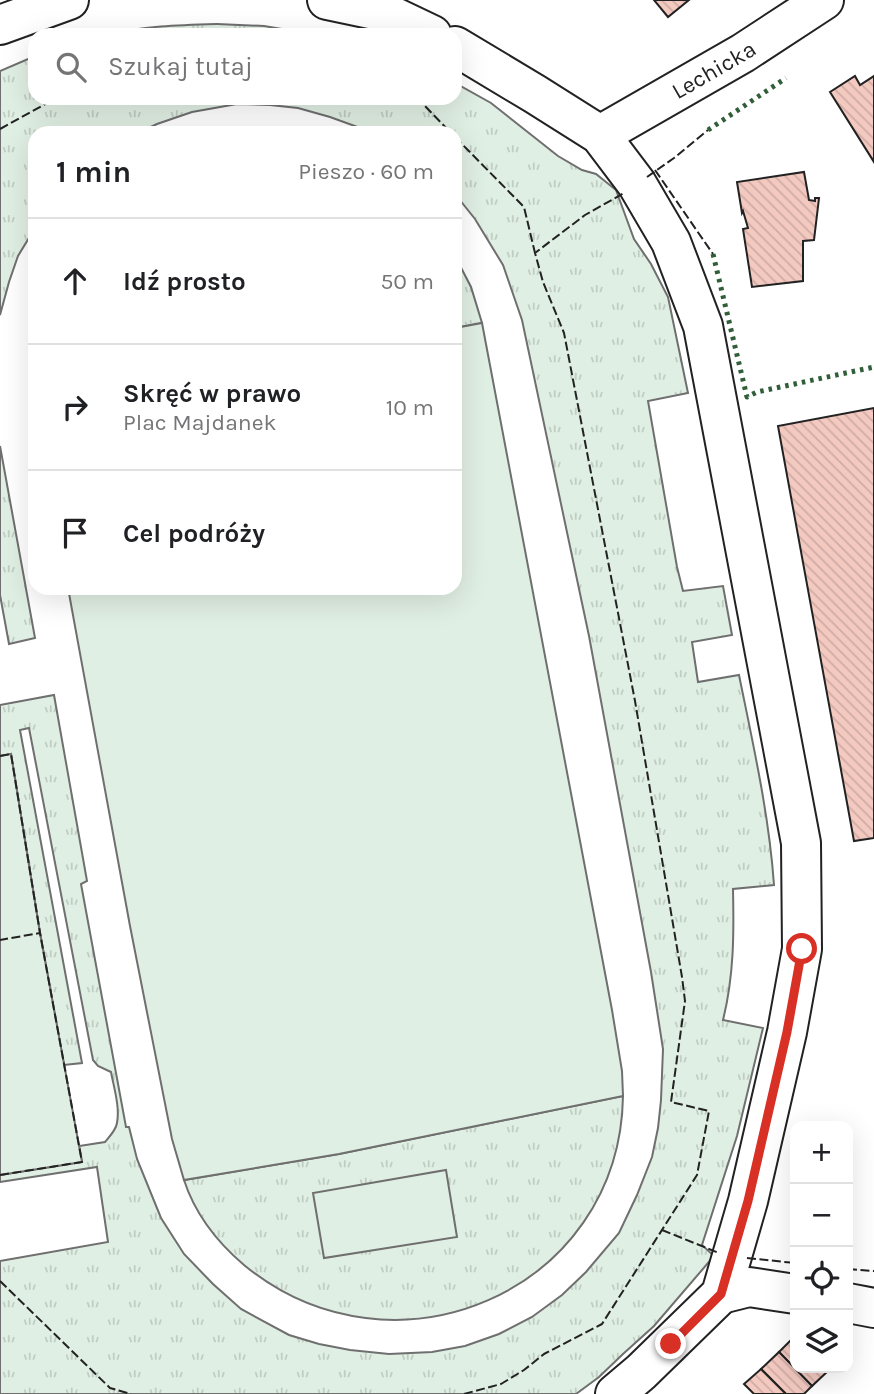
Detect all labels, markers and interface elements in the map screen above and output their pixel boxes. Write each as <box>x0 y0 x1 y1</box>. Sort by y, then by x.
search box <box>28 28 462 105</box>
street label: Lechicka <box>667 35 761 105</box>
icon: search <box>52 48 90 86</box>
text: Szukaj tutaj <box>108 51 253 82</box>
text: 1 min <box>56 154 131 190</box>
text: Pieszo · 60 m <box>298 158 434 185</box>
icon: ahead <box>56 262 94 300</box>
text: Idź prosto <box>123 266 246 297</box>
text: 50 m <box>380 268 434 295</box>
text: Skręć w prawo <box>123 378 301 409</box>
icon: right <box>56 388 94 426</box>
text: 10 m <box>386 394 434 421</box>
text: Plac Majdanek <box>123 409 276 436</box>
icon: arrive <box>56 514 94 552</box>
text: Cel podróży <box>123 518 265 549</box>
route start <box>786 933 817 964</box>
map controls <box>790 1121 853 1373</box>
button: + <box>790 1121 853 1184</box>
button: − <box>790 1184 853 1247</box>
button: locate <box>790 1247 853 1310</box>
button: layers <box>790 1310 853 1373</box>
route end <box>655 1328 686 1359</box>

